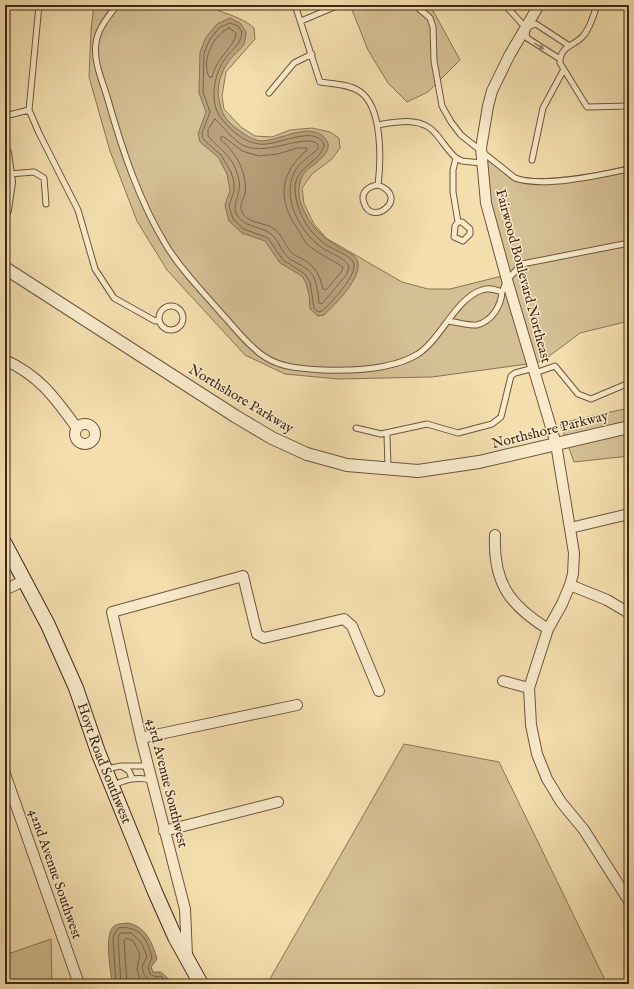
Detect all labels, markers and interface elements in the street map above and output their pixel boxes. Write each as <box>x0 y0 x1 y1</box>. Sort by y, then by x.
one-way arrow <box>533 42 545 49</box>
street label: Fairwood Boulevard Northeast <box>491 187 555 365</box>
street label: Northshore Parkway <box>185 360 297 438</box>
street label: Northshore Parkway <box>490 407 610 453</box>
street label: Hoyt Road Southwest <box>73 701 135 827</box>
street label: 43rd Avenue Southwest <box>142 716 192 850</box>
street label: 42nd Avenue Southwest <box>24 807 86 942</box>

